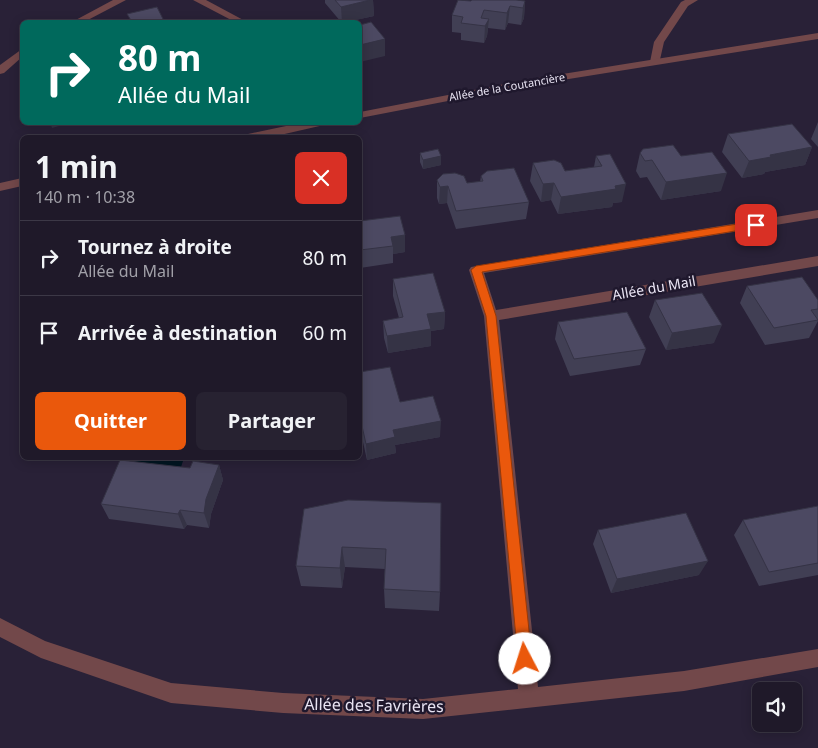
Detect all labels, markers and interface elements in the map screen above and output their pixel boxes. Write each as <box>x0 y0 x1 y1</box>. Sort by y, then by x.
text: 80 m <box>118 34 201 81</box>
icon: right <box>35 40 100 105</box>
street label: Allée de la Coutancière <box>448 69 566 104</box>
text: Allée du Mail <box>118 79 250 109</box>
text: 1 min <box>35 146 118 187</box>
button: close <box>295 152 347 204</box>
text: 140 m · 10:38 <box>35 186 135 208</box>
pin <box>735 204 777 246</box>
icon: arrive <box>742 211 770 239</box>
text: Tournez à droite <box>78 234 232 260</box>
icon: right <box>35 244 63 272</box>
text: 80 m <box>303 245 347 271</box>
text: Allée du Mail <box>78 260 174 282</box>
street label: Allée du Mail <box>611 271 697 304</box>
icon: arrive <box>35 319 63 347</box>
text: Arrivée à destination <box>78 320 277 346</box>
text: 60 m <box>303 320 347 346</box>
button: Quitter <box>35 392 186 450</box>
button: Partager <box>196 392 347 450</box>
position arrow <box>498 632 550 684</box>
map controls <box>752 682 802 732</box>
button: sound <box>752 682 802 732</box>
street label: Allée des Favrières <box>304 693 444 717</box>

